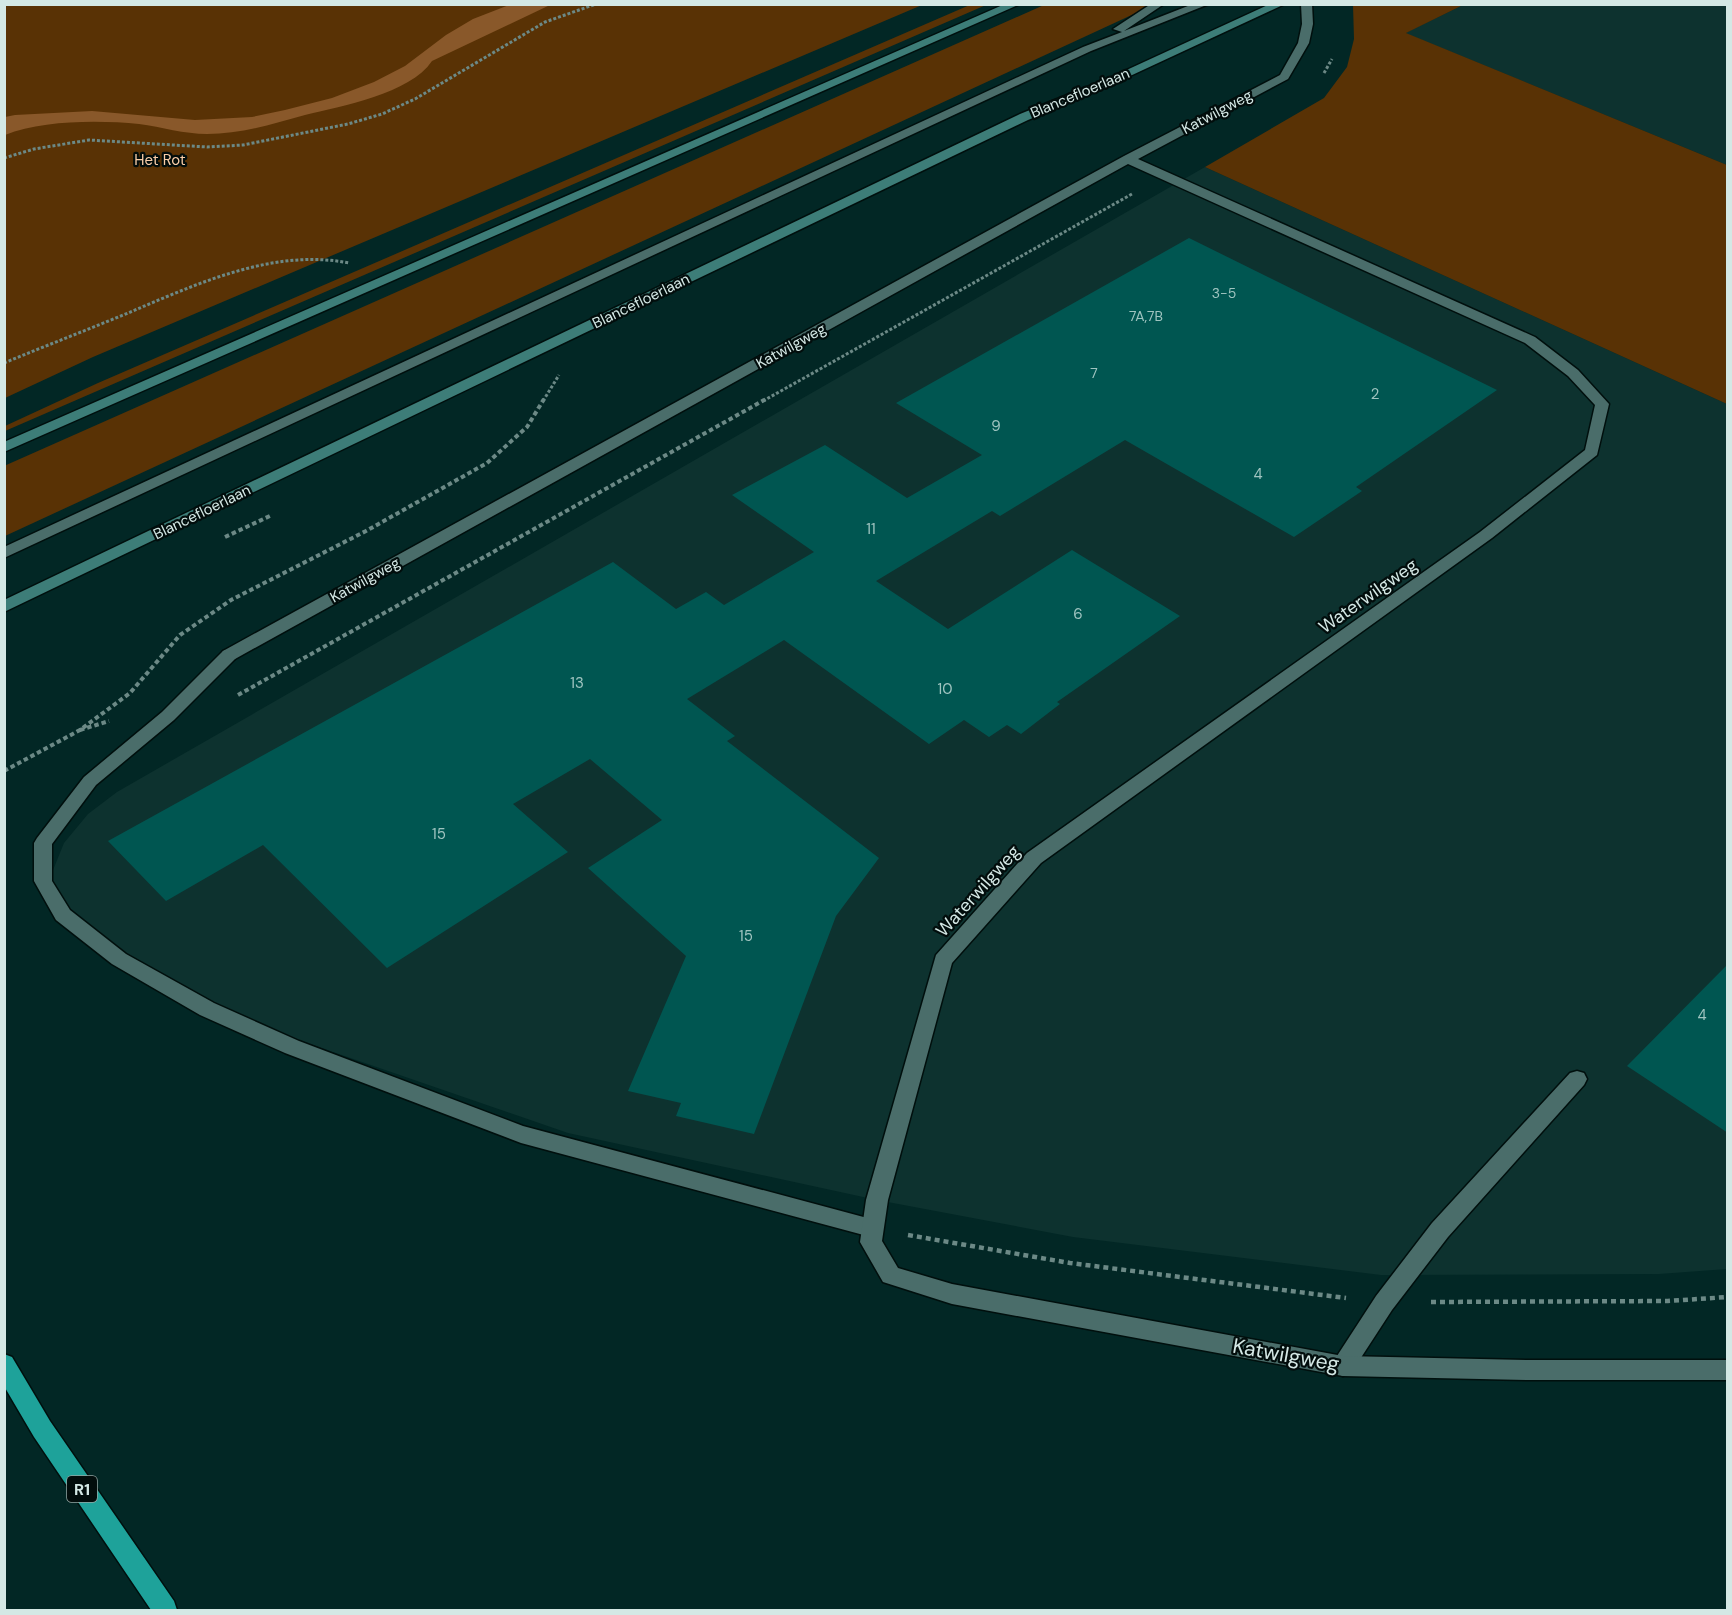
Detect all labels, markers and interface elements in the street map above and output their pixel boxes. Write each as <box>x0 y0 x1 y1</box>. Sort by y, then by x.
street label: Blancefloerlaan <box>1027 63 1133 123</box>
street label: Katwilgweg <box>1178 85 1256 139</box>
park label: Het Rot <box>134 150 186 170</box>
street label: Blancefloerlaan <box>589 269 693 333</box>
house number: 3-5 <box>1212 284 1236 302</box>
house number: 7A,7B <box>1129 307 1163 325</box>
street label: Katwilgweg <box>752 319 830 373</box>
house number: 7 <box>1090 364 1098 382</box>
house number: 2 <box>1371 384 1379 404</box>
house number: 9 <box>991 416 1001 436</box>
house number: 4 <box>1253 464 1263 484</box>
street label: Blancefloerlaan <box>150 480 254 544</box>
house number: 11 <box>866 519 876 539</box>
street label: Katwilgweg <box>326 553 404 607</box>
street label: Waterwilgweg <box>1314 553 1422 639</box>
house number: 6 <box>1073 604 1083 624</box>
house number: 13 <box>570 673 584 693</box>
house number: 10 <box>938 679 952 699</box>
house number: 15 <box>432 824 446 844</box>
street label: Waterwilgweg <box>930 840 1026 942</box>
house number: 15 <box>739 926 753 946</box>
house number: 4 <box>1697 1005 1707 1025</box>
street label: Katwilgweg <box>1230 1332 1342 1378</box>
road number: R1 <box>67 1476 97 1502</box>

